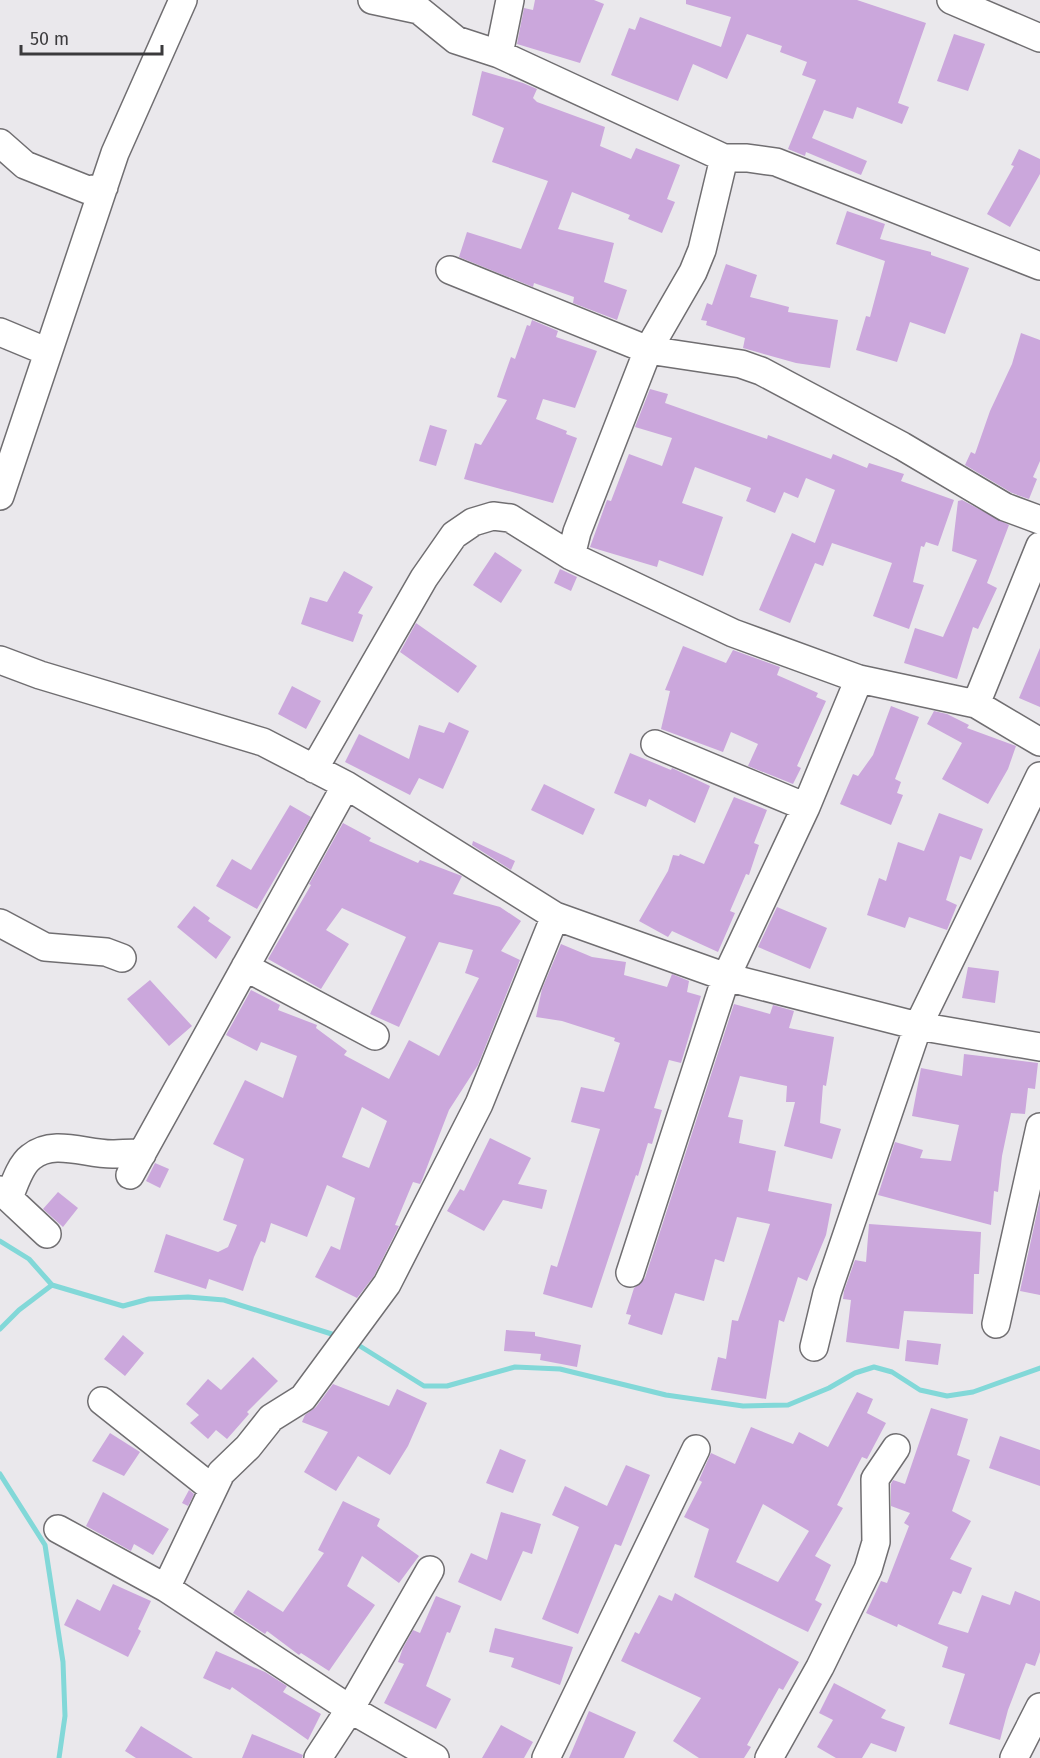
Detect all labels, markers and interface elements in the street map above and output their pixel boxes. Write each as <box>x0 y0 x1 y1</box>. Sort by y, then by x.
scale bar <box>21 18 162 56</box>
text: 50 m <box>30 28 69 50</box>

